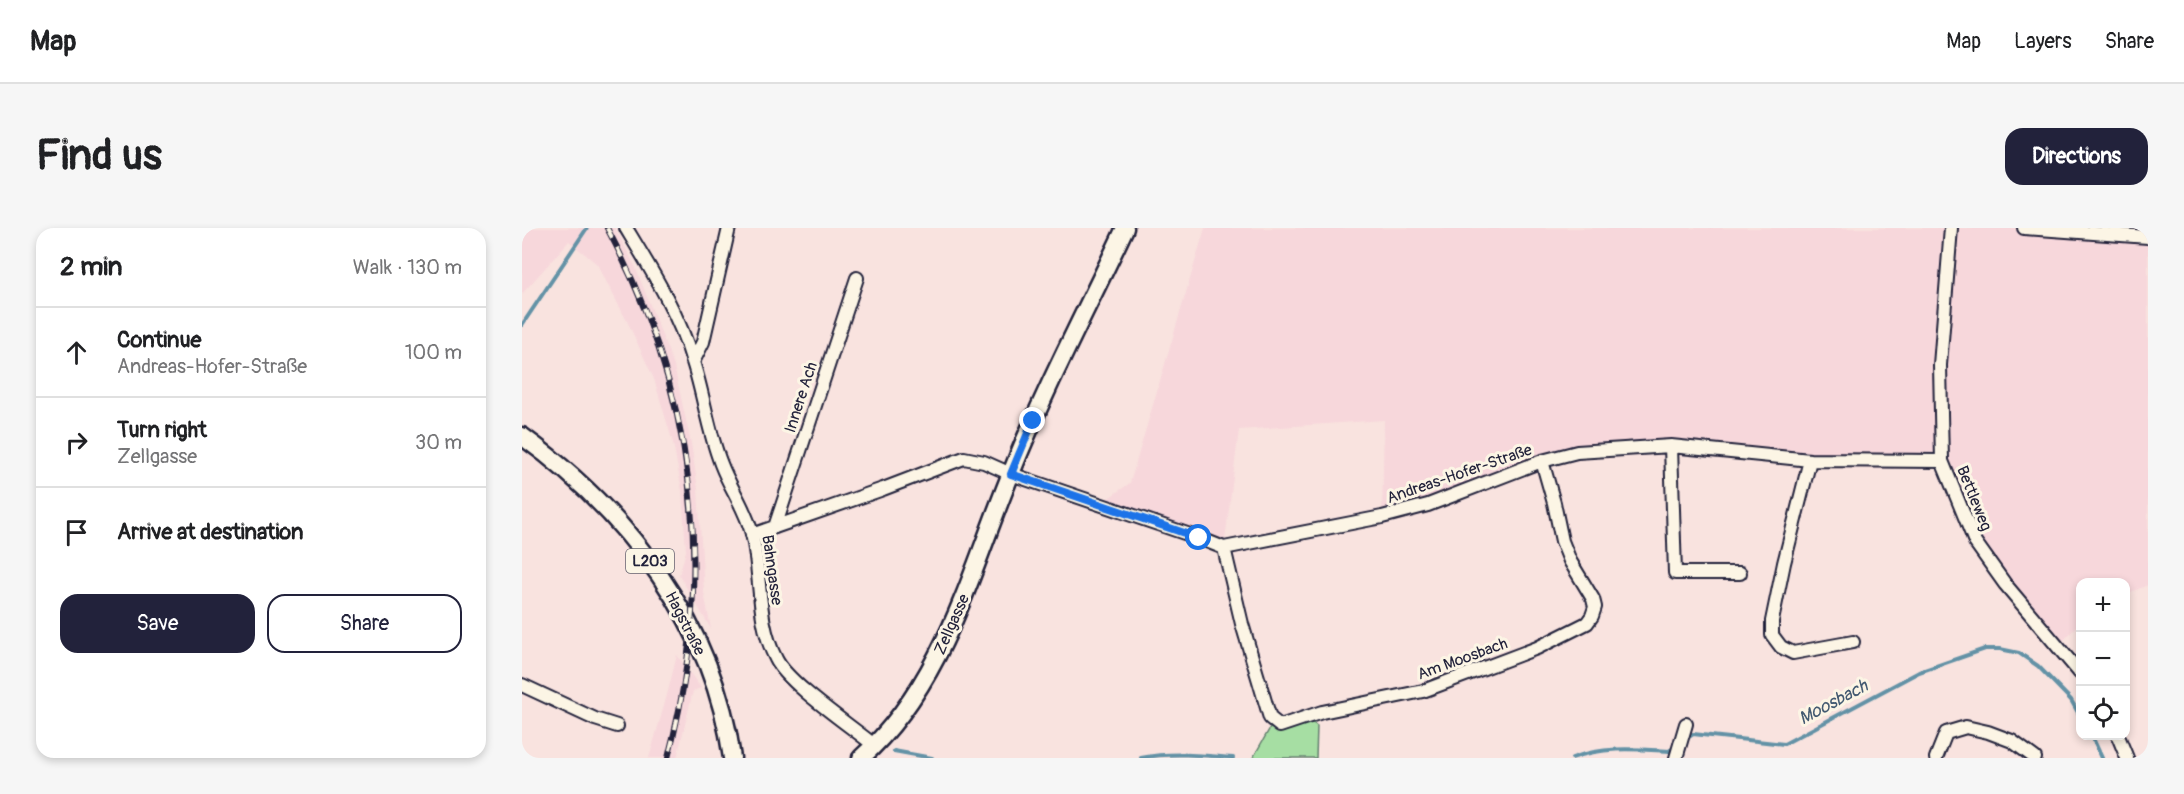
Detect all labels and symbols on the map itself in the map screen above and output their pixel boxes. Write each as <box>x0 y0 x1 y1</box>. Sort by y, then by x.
street label: Innere Ach <box>780 359 822 435</box>
route end <box>1019 407 1045 433</box>
street label: Andreas-Hofer-Straße <box>1384 440 1535 508</box>
street label: Bettleweg <box>1952 463 1996 534</box>
route start <box>1185 524 1211 550</box>
street label: Bahngasse <box>757 534 787 607</box>
road number: L203 <box>626 549 674 573</box>
street label: Hagstraße <box>661 588 710 659</box>
street label: Zellgasse <box>930 591 974 658</box>
street label: Am Moosbach <box>1415 633 1510 685</box>
water label: Moosbach <box>1795 674 1873 730</box>

